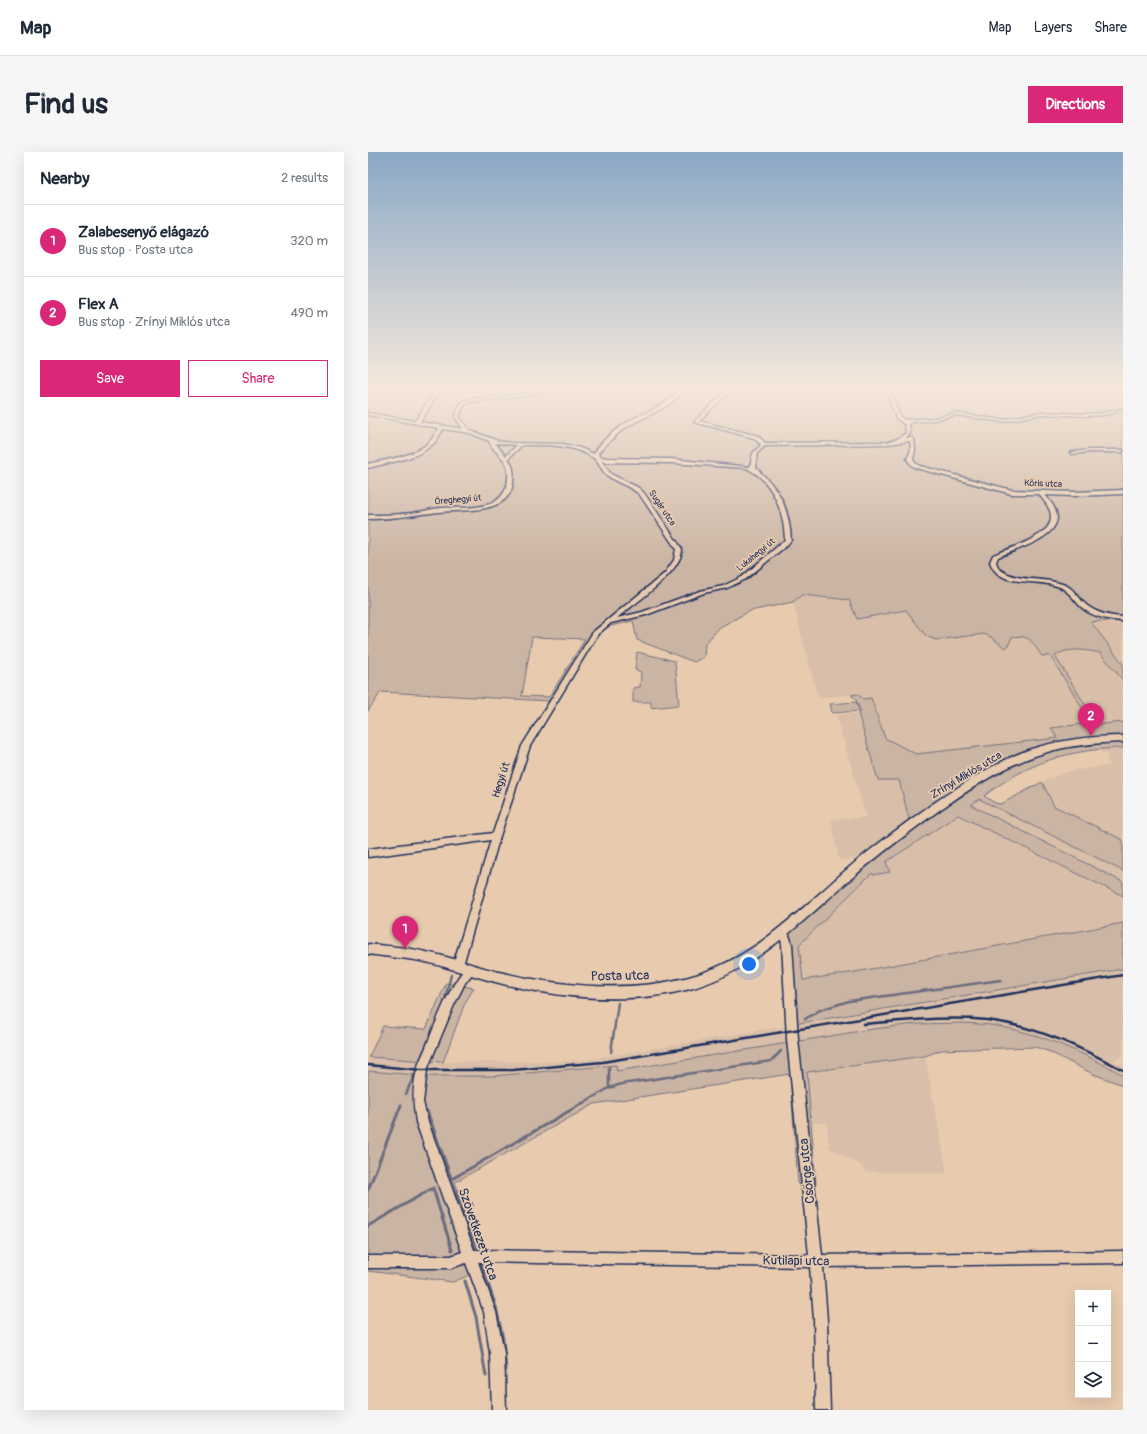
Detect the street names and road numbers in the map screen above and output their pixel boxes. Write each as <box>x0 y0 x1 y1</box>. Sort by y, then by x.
street label: Kőris utca <box>1024 478 1062 490</box>
street label: Sugár utca <box>646 488 678 528</box>
street label: Öreghegyi út <box>434 492 482 508</box>
street label: Lukahegyi út <box>735 536 778 574</box>
street label: Zrínyi Miklós utca <box>928 749 1004 801</box>
street label: Hegyi út <box>489 760 513 799</box>
street label: Posta utca <box>591 967 649 985</box>
street label: Csörge utca <box>796 1137 818 1205</box>
street label: Szövetkezet utca <box>455 1186 501 1282</box>
street label: Kutilapi utca <box>762 1252 830 1270</box>

